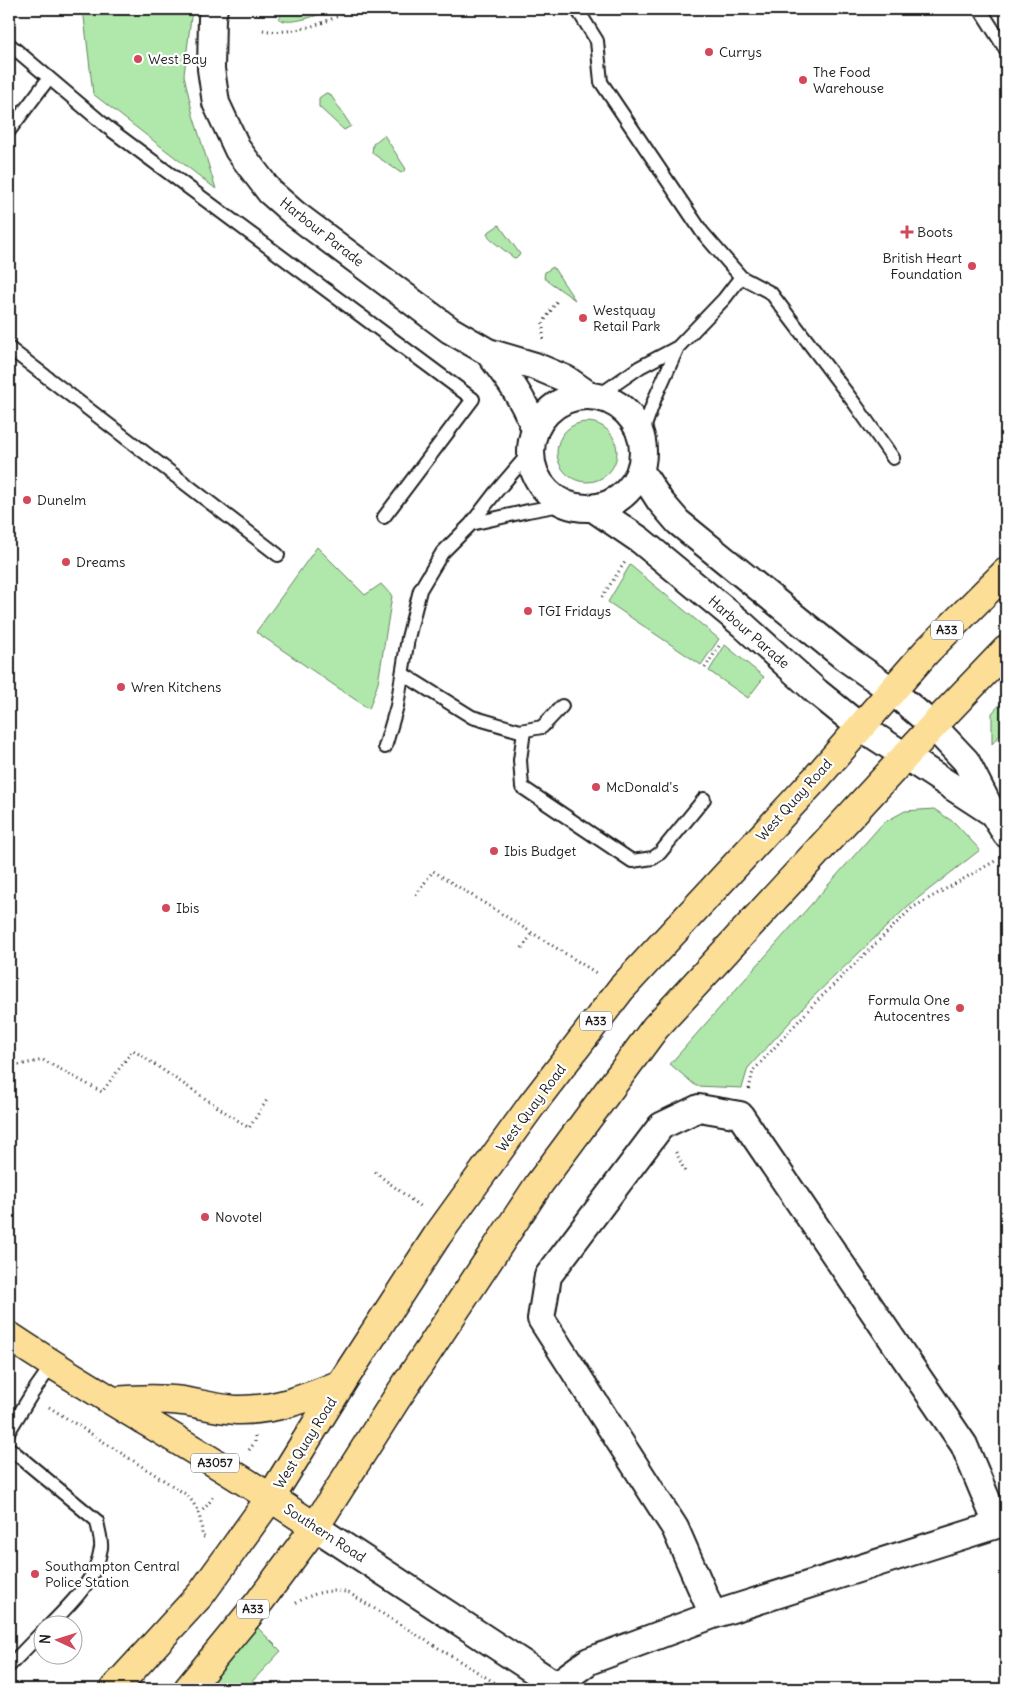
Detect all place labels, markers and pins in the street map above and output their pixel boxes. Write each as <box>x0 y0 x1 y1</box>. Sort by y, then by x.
place label: Currys <box>719 43 762 61</box>
marker: Currys <box>703 46 715 58</box>
place label: West Bay <box>148 50 207 68</box>
marker: West Bay <box>132 53 144 65</box>
place label: The Food Warehouse <box>813 63 884 97</box>
marker: The Food Warehouse <box>797 74 809 86</box>
place label: Boots <box>917 223 953 241</box>
marker: Boots <box>901 226 913 238</box>
place label: British Heart Foundation <box>882 249 962 283</box>
marker: British Heart Foundation <box>966 260 978 272</box>
place label: Westquay Retail Park <box>593 301 660 335</box>
marker: Westquay Retail Park <box>577 312 589 324</box>
place label: Dunelm <box>37 491 86 509</box>
marker: Dunelm <box>21 494 33 506</box>
place label: Dreams <box>76 553 125 571</box>
marker: Dreams <box>60 556 72 568</box>
place label: TGI Fridays <box>538 602 611 620</box>
marker: TGI Fridays <box>522 605 534 617</box>
place label: Wren Kitchens <box>131 678 221 696</box>
marker: Wren Kitchens <box>115 681 127 693</box>
place label: McDonald's <box>606 778 679 796</box>
marker: McDonald's <box>590 781 602 793</box>
place label: Ibis Budget <box>504 842 577 860</box>
marker: Ibis Budget <box>488 845 500 857</box>
place label: Ibis <box>176 899 199 917</box>
marker: Ibis <box>160 902 172 914</box>
place label: Formula One Autocentres <box>868 991 950 1025</box>
marker: Formula One Autocentres <box>954 1002 966 1014</box>
place label: Novotel <box>215 1208 262 1226</box>
marker: Novotel <box>199 1211 211 1223</box>
place label: Southampton Central Police Station <box>45 1557 180 1591</box>
marker: Southampton Central Police Station <box>29 1568 41 1580</box>

